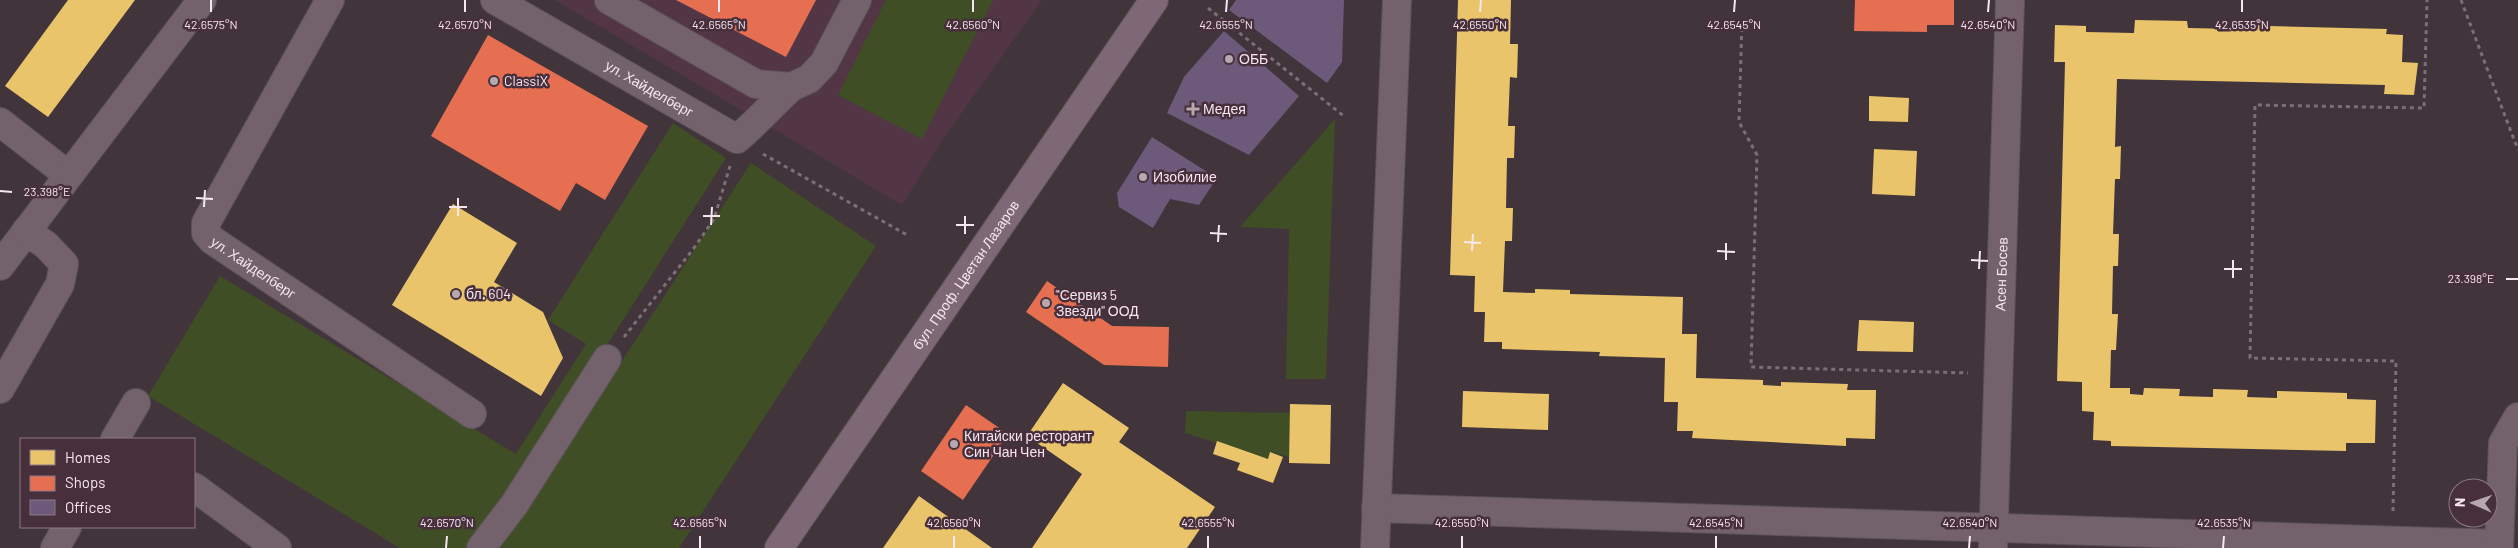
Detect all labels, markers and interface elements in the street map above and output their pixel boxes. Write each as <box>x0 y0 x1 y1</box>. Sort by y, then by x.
text: 42.6575°N <box>184 17 238 31</box>
text: 42.6570°N <box>438 17 492 31</box>
text: 42.6565°N <box>692 17 746 31</box>
text: 42.6560°N <box>946 17 1000 31</box>
text: 42.6555°N <box>1199 17 1253 31</box>
text: 42.6550°N <box>1453 17 1507 31</box>
text: 42.6545°N <box>1707 17 1761 31</box>
text: 42.6540°N <box>1961 17 2015 31</box>
text: 42.6535°N <box>2215 17 2269 31</box>
place label: ОББ <box>1239 50 1268 67</box>
marker: ОББ <box>1223 53 1235 65</box>
street label: ул. Хайделберг <box>603 56 697 120</box>
place label: ClassiX <box>504 72 548 89</box>
marker: ClassiX <box>488 75 500 87</box>
place label: Медея <box>1203 100 1246 117</box>
marker: Медея <box>1187 103 1199 115</box>
place label: Изобилие <box>1153 168 1217 185</box>
marker: Изобилие <box>1137 171 1149 183</box>
text: 23.398°E <box>24 184 70 198</box>
street label: бул. Проф. Цветан Лазаров <box>909 197 1022 352</box>
street label: ул. Хайделберг <box>208 233 299 302</box>
street label: Асен Босев <box>1991 237 2011 311</box>
text: 23.398°E <box>2448 271 2494 285</box>
place label: бл. 604 <box>466 285 511 302</box>
place label: "Сервиз 5 Звезди" ООД <box>1056 286 1139 319</box>
marker: бл. 604 <box>450 288 462 300</box>
marker: "Сервиз 5 Звезди" ООД <box>1040 297 1052 309</box>
place label: Китайски ресторант Син Чан Чен <box>964 427 1092 460</box>
legend <box>20 438 195 528</box>
marker: Китайски ресторант Син Чан Чен <box>948 438 960 450</box>
text: Homes <box>65 448 110 466</box>
text: Shops <box>65 473 105 491</box>
north arrow <box>2448 478 2498 528</box>
text: Offices <box>65 498 111 516</box>
text: N <box>2451 498 2468 507</box>
text: 42.6570°N <box>420 515 474 529</box>
text: 42.6565°N <box>673 515 727 529</box>
text: 42.6560°N <box>927 515 981 529</box>
text: 42.6555°N <box>1181 515 1235 529</box>
text: 42.6550°N <box>1435 515 1489 529</box>
text: 42.6545°N <box>1689 515 1743 529</box>
text: 42.6540°N <box>1943 515 1997 529</box>
text: 42.6535°N <box>2197 515 2251 529</box>

